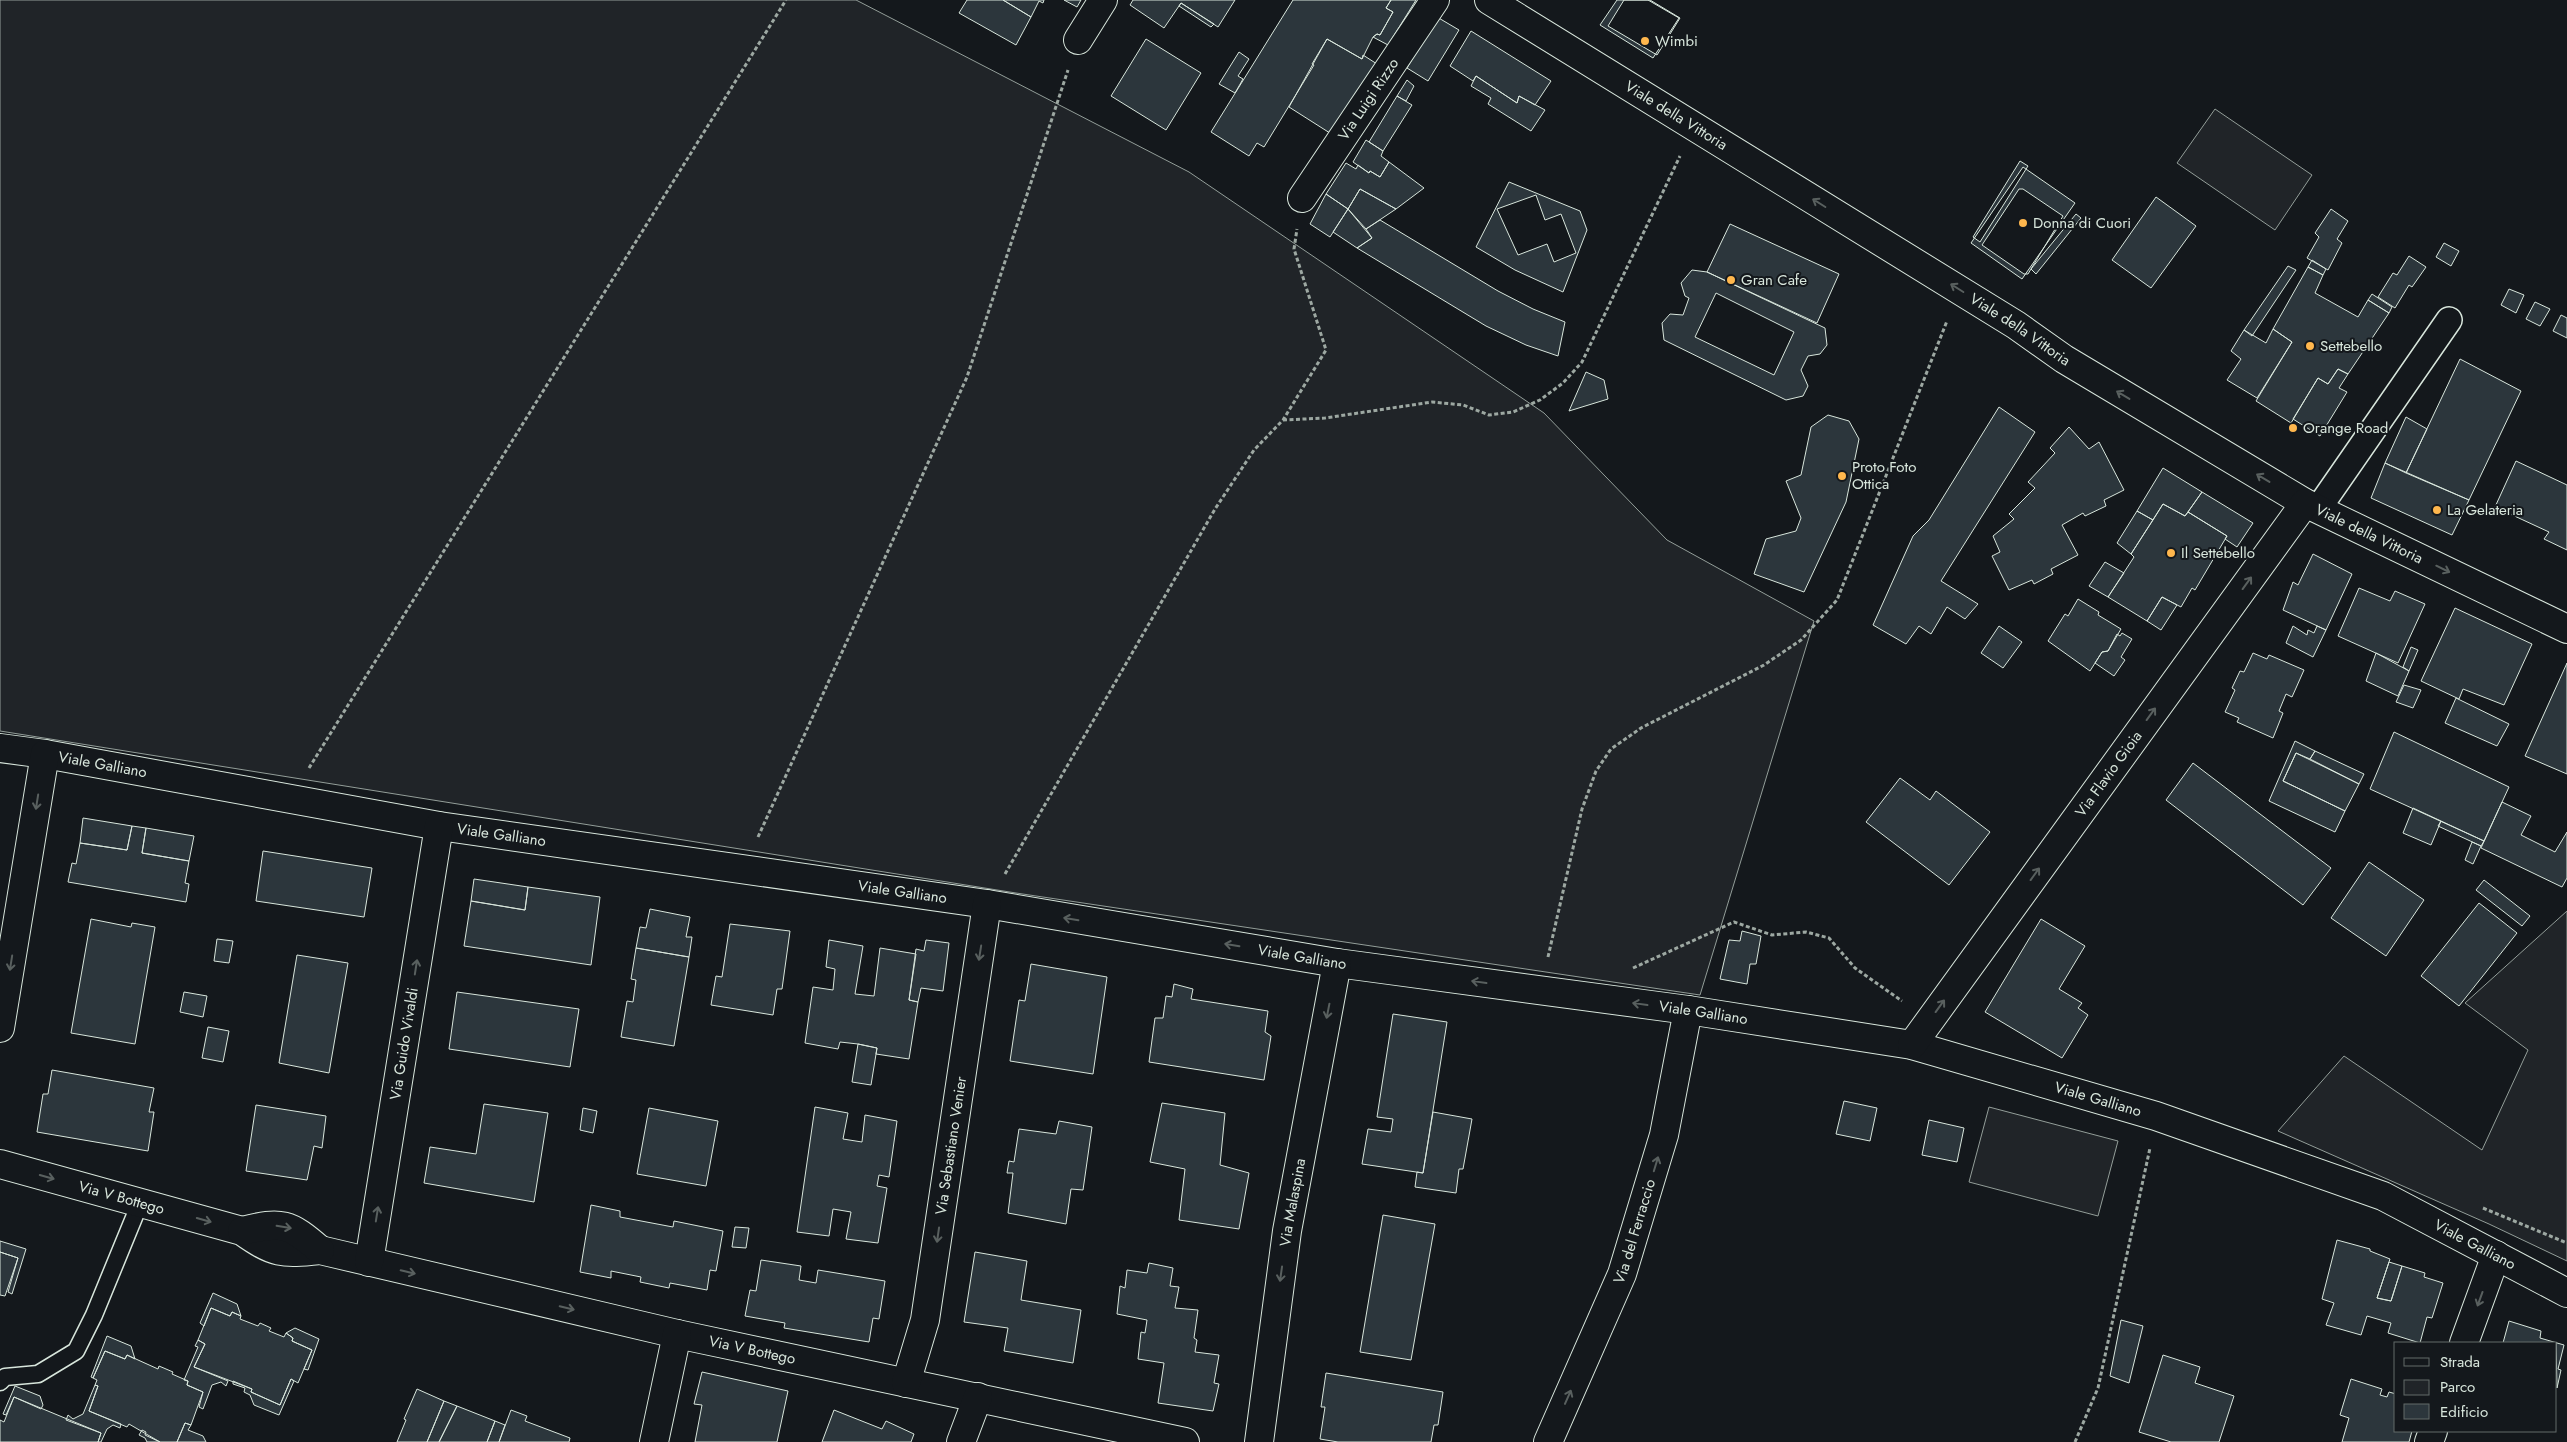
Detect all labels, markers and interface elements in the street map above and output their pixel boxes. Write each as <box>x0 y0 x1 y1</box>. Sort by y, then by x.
place label: Wimbi <box>1655 30 1698 52</box>
marker: Wimbi <box>1639 35 1651 47</box>
street label: Via Luigi Rizzo <box>1333 54 1404 145</box>
street label: Viale della Vittoria <box>1621 75 1732 156</box>
one-way arrow <box>1812 197 1826 207</box>
place label: Donna di Cuori <box>2033 212 2131 234</box>
marker: Donna di Cuori <box>2017 217 2029 229</box>
place label: Gran Cafe <box>1741 269 1807 291</box>
marker: Gran Cafe <box>1725 274 1737 286</box>
one-way arrow <box>1950 283 1964 293</box>
street label: Viale della Vittoria <box>1965 288 2074 371</box>
place label: Settebello <box>2320 335 2382 357</box>
marker: Settebello <box>2304 340 2316 352</box>
one-way arrow <box>2117 389 2131 399</box>
place label: Orange Road <box>2303 417 2388 439</box>
marker: Orange Road <box>2287 422 2299 434</box>
place label: Proto Foto Ottica <box>1852 456 1916 495</box>
marker: Proto Foto Ottica <box>1836 470 1848 482</box>
one-way arrow <box>2256 472 2270 482</box>
street label: Viale della Vittoria <box>2312 499 2427 569</box>
place label: La Gelateria <box>2447 499 2523 521</box>
marker: La Gelateria <box>2431 504 2443 516</box>
place label: Il Settebello <box>2181 542 2255 564</box>
marker: Il Settebello <box>2165 547 2177 559</box>
one-way arrow <box>2435 565 2450 574</box>
one-way arrow <box>2242 576 2252 590</box>
one-way arrow <box>2146 707 2156 721</box>
street label: Via Flavio Gioia <box>2070 726 2147 821</box>
street label: Viale Galliano <box>57 746 149 783</box>
one-way arrow <box>31 794 41 810</box>
street label: Viale Galliano <box>455 818 547 852</box>
one-way arrow <box>2030 867 2040 881</box>
street label: Viale Galliano <box>856 875 948 909</box>
one-way arrow <box>1064 913 1080 923</box>
street label: Viale Galliano <box>1256 939 1348 975</box>
one-way arrow <box>1224 940 1240 950</box>
one-way arrow <box>974 944 984 960</box>
one-way arrow <box>5 954 15 970</box>
one-way arrow <box>412 959 422 975</box>
one-way arrow <box>1471 977 1487 987</box>
street label: Via Guido Vivaldi <box>384 986 424 1102</box>
street label: Viale Galliano <box>1657 995 1749 1030</box>
one-way arrow <box>1632 999 1648 1009</box>
one-way arrow <box>1935 999 1945 1013</box>
one-way arrow <box>1323 1003 1333 1019</box>
street label: Via Sebastiano Venier <box>930 1074 972 1216</box>
street label: Viale Galliano <box>2052 1076 2144 1122</box>
street label: Via Malaspina <box>1274 1156 1311 1248</box>
one-way arrow <box>1651 1156 1661 1172</box>
one-way arrow <box>39 1173 55 1182</box>
street label: Via V Bottego <box>76 1175 167 1220</box>
street label: Via del Ferraccio <box>1608 1176 1661 1287</box>
one-way arrow <box>372 1206 382 1222</box>
street label: Viale Galliano <box>2430 1214 2520 1275</box>
one-way arrow <box>195 1216 211 1226</box>
one-way arrow <box>276 1223 292 1233</box>
one-way arrow <box>932 1226 942 1242</box>
one-way arrow <box>1276 1266 1286 1282</box>
one-way arrow <box>400 1268 416 1277</box>
one-way arrow <box>2475 1291 2484 1306</box>
one-way arrow <box>558 1304 574 1313</box>
street label: Via V Bottego <box>707 1330 798 1370</box>
legend <box>2394 1342 2557 1432</box>
text: Strada <box>2440 1351 2480 1373</box>
text: Parco <box>2440 1376 2475 1398</box>
one-way arrow <box>1563 1390 1573 1405</box>
text: Edificio <box>2440 1401 2488 1423</box>

